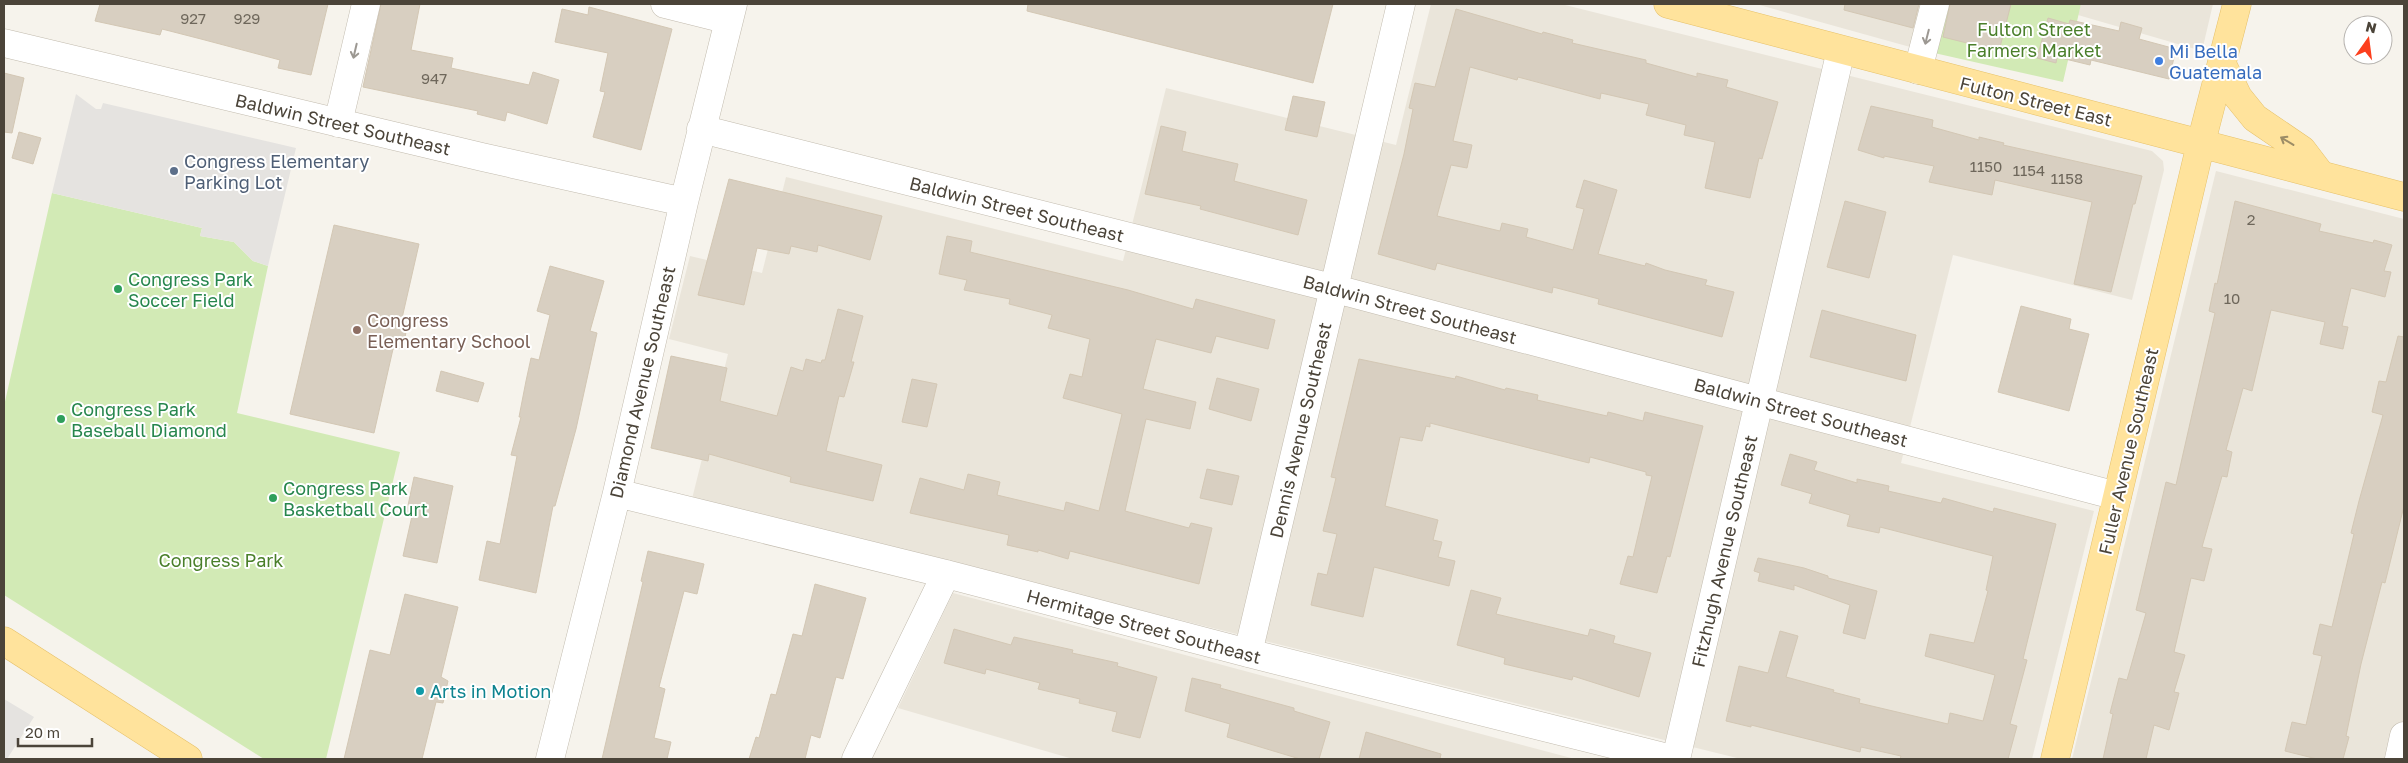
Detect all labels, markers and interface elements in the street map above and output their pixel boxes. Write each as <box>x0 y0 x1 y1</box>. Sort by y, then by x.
house number: 927 <box>180 9 206 27</box>
house number: 929 <box>234 9 260 27</box>
north arrow <box>2343 15 2393 65</box>
text: N <box>2364 17 2378 36</box>
park label: Fulton Street Farmers Market <box>1966 18 2102 61</box>
one-way arrow <box>1922 29 1931 45</box>
place label: Mi Bella Guatemala <box>2169 40 2262 83</box>
one-way arrow <box>350 43 359 59</box>
marker: Mi Bella Guatemala <box>2153 55 2165 67</box>
house number: 947 <box>421 69 447 87</box>
street label: Fulton Street East <box>1958 71 2114 131</box>
street label: Baldwin Street Southeast <box>233 88 453 160</box>
one-way arrow <box>2281 135 2295 145</box>
place label: Congress Elementary Parking Lot <box>184 150 369 193</box>
house number: 1150 <box>1970 157 2002 175</box>
house number: 1154 <box>2013 161 2045 179</box>
marker: Congress Elementary Parking Lot <box>168 165 180 177</box>
house number: 1158 <box>2051 169 2083 187</box>
street label: Baldwin Street Southeast <box>907 172 1127 246</box>
house number: 2 <box>2247 210 2255 228</box>
street label: Diamond Avenue Southeast <box>605 264 679 500</box>
place label: Congress Park Soccer Field <box>128 268 253 311</box>
street label: Baldwin Street Southeast <box>1301 270 1519 348</box>
marker: Congress Park Soccer Field <box>112 283 124 295</box>
house number: 10 <box>2224 289 2240 307</box>
place label: Congress Elementary School <box>367 309 531 352</box>
street label: Dennis Avenue Southeast <box>1264 320 1336 540</box>
marker: Congress Elementary School <box>351 324 363 336</box>
street label: Fuller Avenue Southeast <box>2093 345 2163 557</box>
street label: Baldwin Street Southeast <box>1692 373 1910 451</box>
place label: Congress Park Baseball Diamond <box>71 398 227 441</box>
marker: Congress Park Baseball Diamond <box>55 413 67 425</box>
street label: Fitzhugh Avenue Southeast <box>1687 433 1761 669</box>
place label: Congress Park Basketball Court <box>283 477 428 520</box>
marker: Congress Park Basketball Court <box>267 492 279 504</box>
park label: Congress Park <box>158 549 284 571</box>
street label: Hermitage Street Southeast <box>1024 584 1264 668</box>
place label: Arts in Motion <box>430 680 551 702</box>
marker: Arts in Motion <box>414 685 426 697</box>
scale bar <box>18 716 91 748</box>
text: 20 m <box>25 723 60 741</box>

